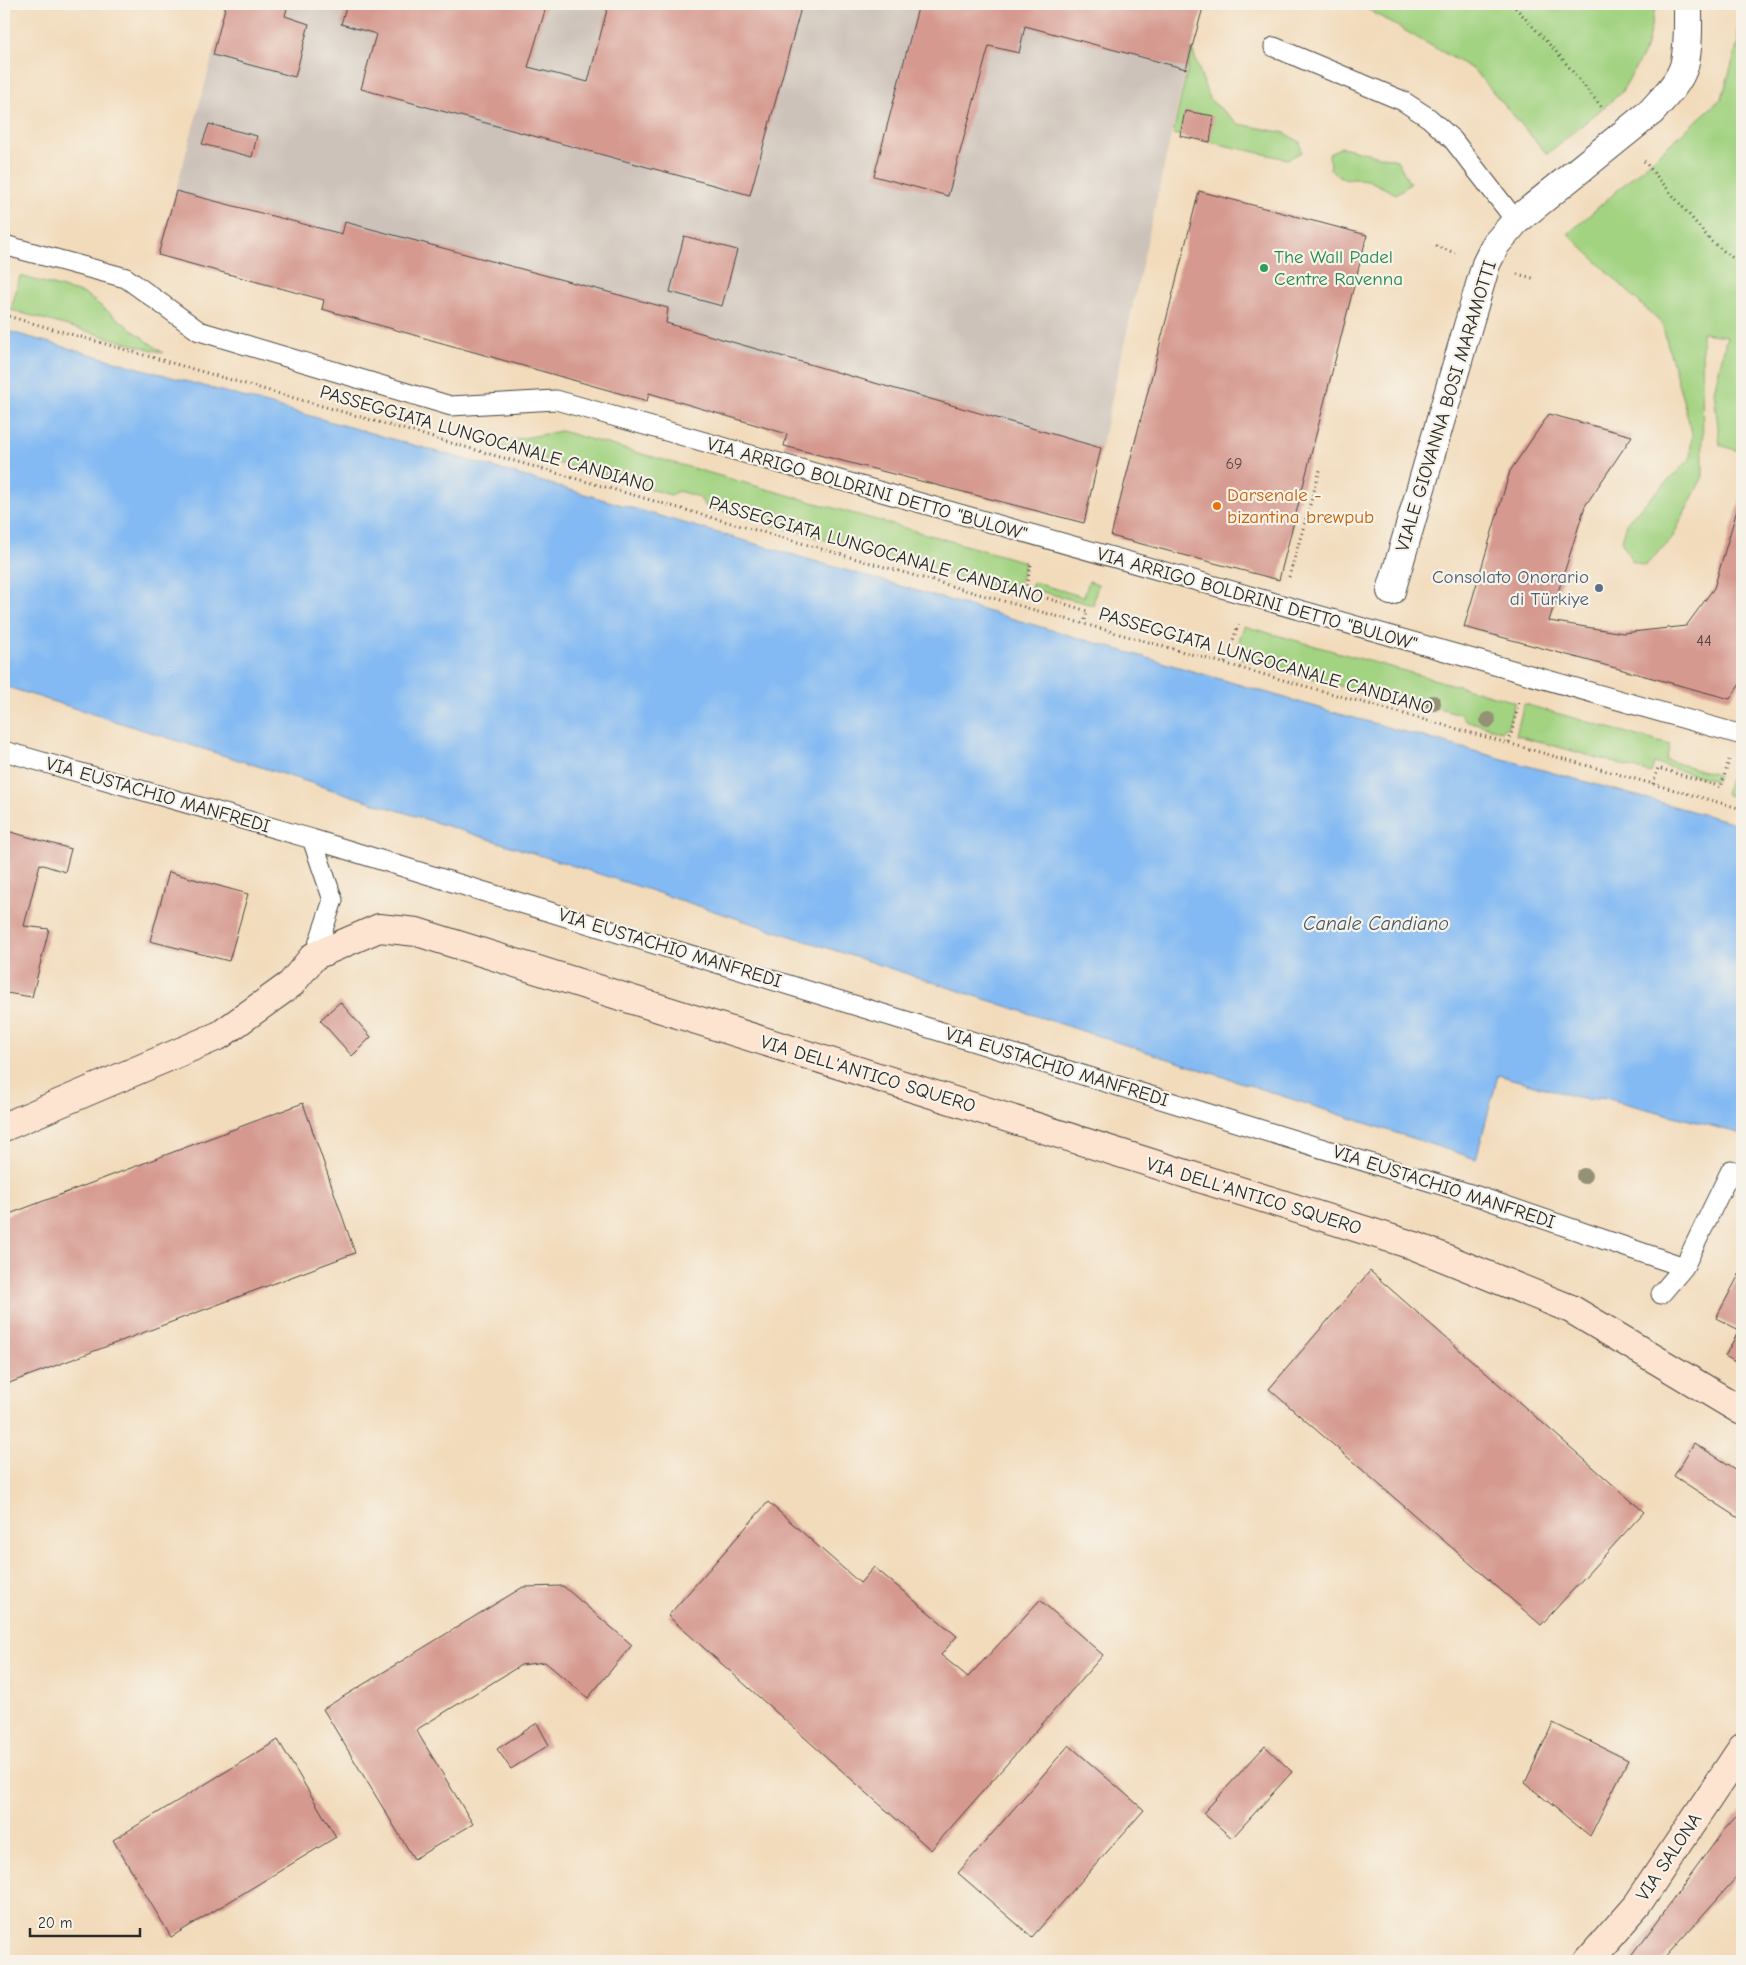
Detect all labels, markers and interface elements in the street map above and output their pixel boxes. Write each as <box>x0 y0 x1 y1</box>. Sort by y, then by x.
place label: The Wall Padel Centre Ravenna <box>1274 246 1403 290</box>
street label: VIALE GIOVANNA BOSI MARAMOTTI <box>1391 258 1501 554</box>
marker: The Wall Padel Centre Ravenna <box>1258 262 1270 274</box>
street label: PASSEGGIATA LUNGOCANALE CANDIANO <box>317 381 657 497</box>
street label: VIA ARRIGO BOLDRINI DETTO "BULOW" <box>704 433 1030 545</box>
house number: 69 <box>1225 455 1243 473</box>
place label: Darsenale - bizantina brewpub <box>1227 484 1374 528</box>
street label: PASSEGGIATA LUNGOCANALE CANDIANO <box>706 492 1046 608</box>
marker: Darsenale - bizantina brewpub <box>1211 500 1223 512</box>
street label: VIA ARRIGO BOLDRINI DETTO "BULOW" <box>1094 543 1420 655</box>
place label: Consolato Onorario di Türkiye <box>1432 566 1589 610</box>
marker: Consolato Onorario di Türkiye <box>1593 582 1605 594</box>
street label: PASSEGGIATA LUNGOCANALE CANDIANO <box>1096 603 1436 719</box>
house number: 44 <box>1696 632 1712 650</box>
street label: VIA EUSTACHIO MANFREDI <box>43 752 273 838</box>
street label: VIA EUSTACHIO MANFREDI <box>556 904 784 992</box>
water label: Canale Candiano <box>1303 912 1449 935</box>
street label: VIA EUSTACHIO MANFREDI <box>943 1023 1171 1111</box>
street label: VIA DELL'ANTICO SQUERO <box>758 1031 978 1117</box>
street label: VIA EUSTACHIO MANFREDI <box>1330 1141 1558 1233</box>
street label: VIA DELL'ANTICO SQUERO <box>1144 1153 1364 1239</box>
street label: VIA SALONA <box>1632 1809 1706 1905</box>
scale bar <box>30 1905 140 1937</box>
text: 20 m <box>38 1914 72 1932</box>

